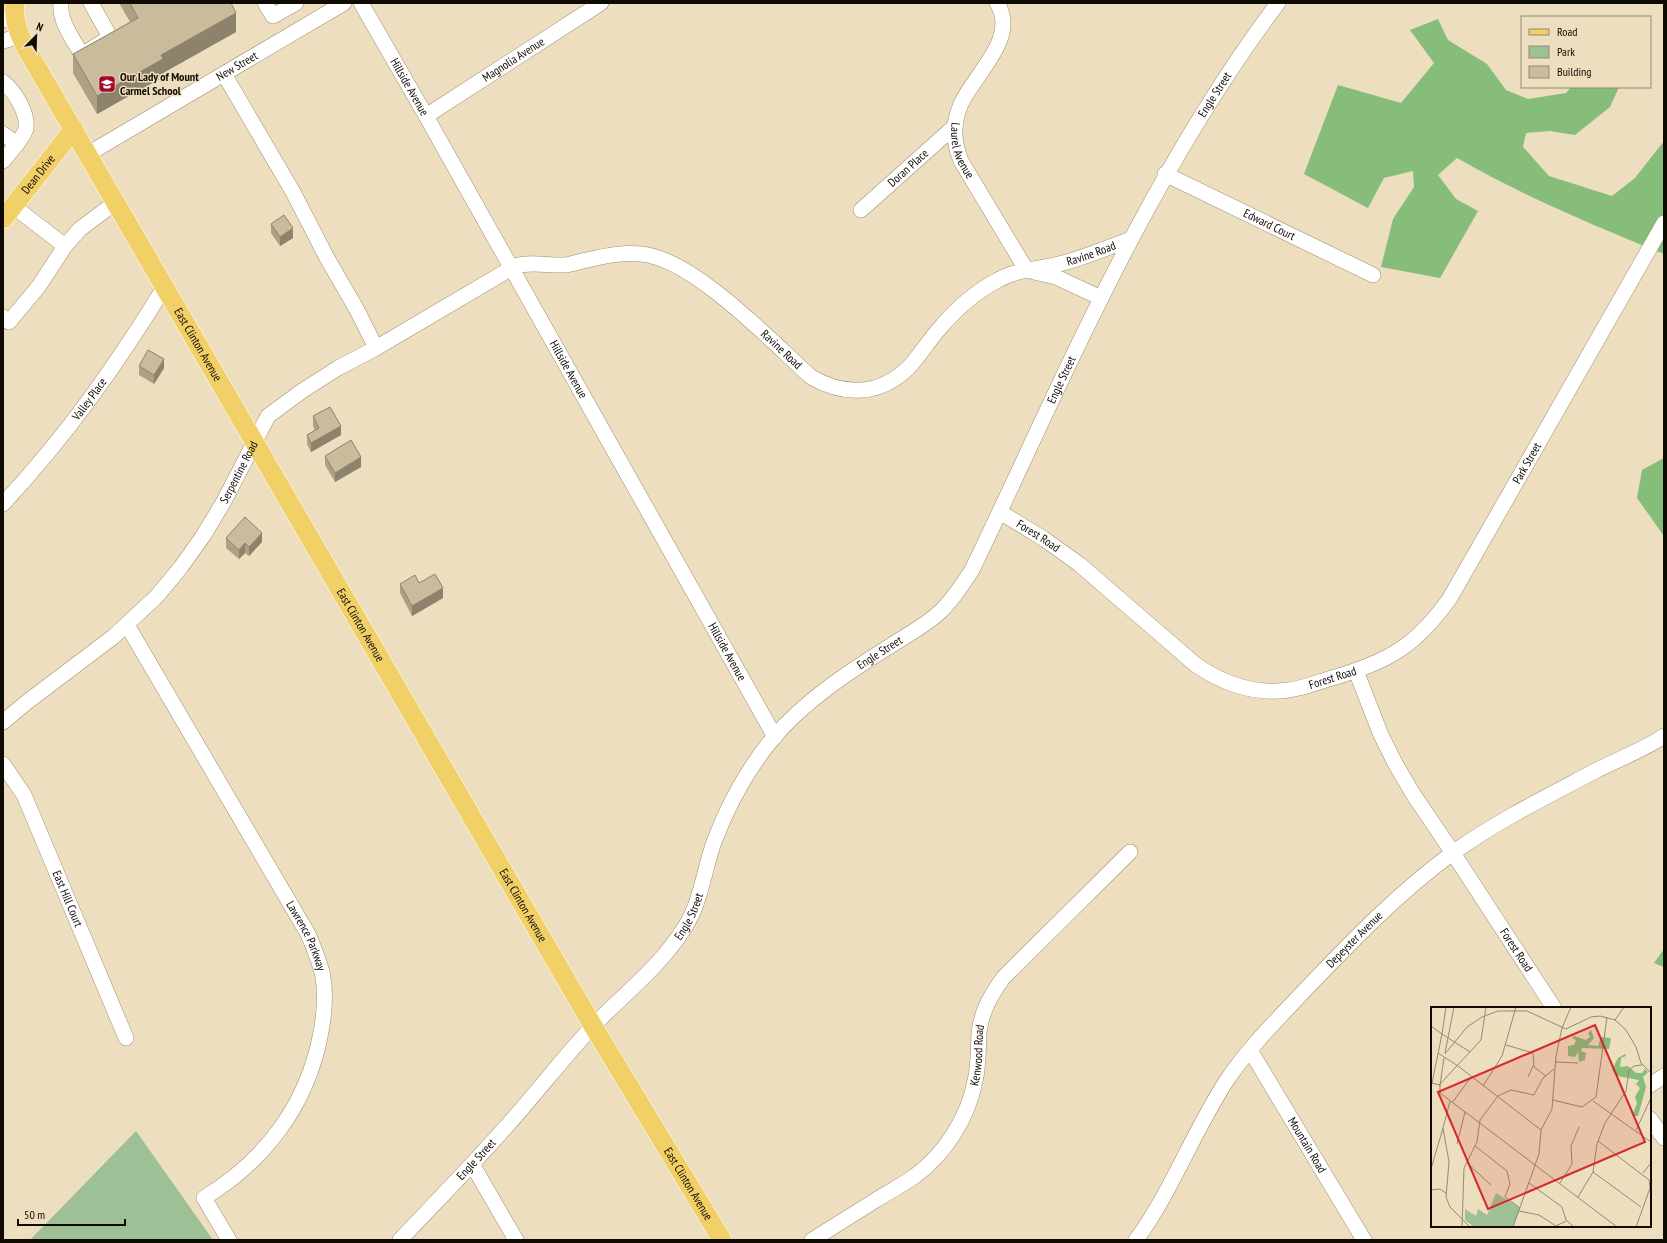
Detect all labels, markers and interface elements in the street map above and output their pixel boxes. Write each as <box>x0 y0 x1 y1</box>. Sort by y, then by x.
north arrow <box>16 16 56 56</box>
legend <box>1521 16 1651 88</box>
text: N <box>34 19 45 34</box>
text: Road <box>1557 24 1577 39</box>
street label: Magnolia Avenue <box>479 34 547 85</box>
text: Park <box>1557 44 1575 59</box>
street label: New Street <box>213 47 261 84</box>
street label: Hillside Avenue <box>387 55 432 118</box>
text: Building <box>1557 64 1592 79</box>
street label: Engle Street <box>1194 68 1235 120</box>
place label: Our Lady of Mount Carmel School <box>120 69 199 98</box>
school or university icon: Our Lady of Mount Carmel School <box>97 74 117 94</box>
street label: Laurel Avenue <box>948 122 978 181</box>
street label: Doran Place <box>884 146 931 190</box>
street label: Dean Drive <box>18 151 58 197</box>
street label: Edward Court <box>1241 205 1299 243</box>
street label: Ravine Road <box>1065 237 1118 269</box>
street label: East Clinton Avenue <box>171 305 226 384</box>
street label: Ravine Road <box>758 326 805 372</box>
street label: Hillside Avenue <box>547 337 591 401</box>
street label: Engle Street <box>1043 353 1079 406</box>
street label: Valley Place <box>68 375 110 424</box>
street label: Serpentine Road <box>216 438 261 506</box>
street label: Park Street <box>1509 439 1545 486</box>
street label: Forest Road <box>1014 516 1063 555</box>
street label: East Clinton Avenue <box>334 585 388 664</box>
street label: Hillside Avenue <box>705 620 750 683</box>
street label: Engle Street <box>854 632 905 672</box>
street label: Forest Road <box>1307 663 1358 692</box>
street label: East Clinton Avenue <box>496 866 551 945</box>
street label: East Hill Court <box>50 868 87 930</box>
street label: Engle Street <box>671 890 706 943</box>
street label: Lawrence Parkway <box>283 898 329 973</box>
street label: Depeyster Avenue <box>1323 908 1386 971</box>
street label: Forest Road <box>1497 925 1536 974</box>
inset map <box>1431 1007 1651 1227</box>
street label: Kenwood Road <box>966 1023 987 1087</box>
street label: Mountain Road <box>1285 1114 1330 1176</box>
street label: Engle Street <box>453 1135 499 1183</box>
street label: East Clinton Avenue <box>661 1145 716 1223</box>
scale bar <box>18 1201 125 1227</box>
text: 50 m <box>24 1207 45 1222</box>

